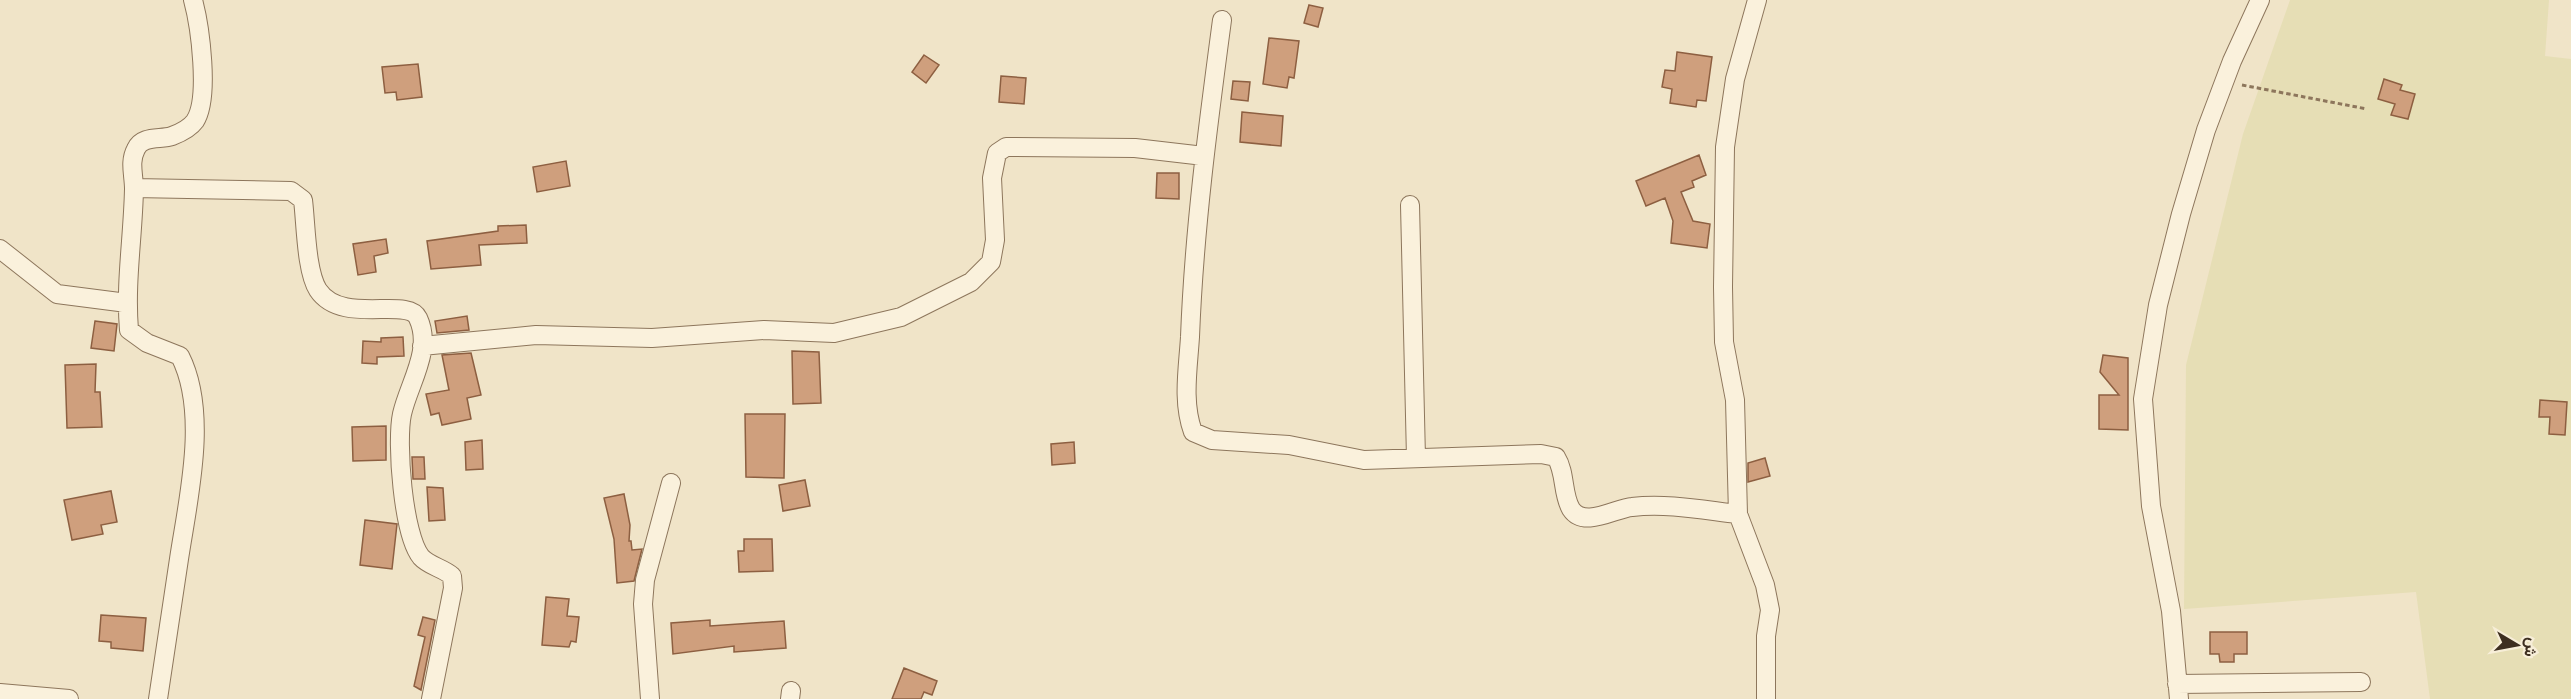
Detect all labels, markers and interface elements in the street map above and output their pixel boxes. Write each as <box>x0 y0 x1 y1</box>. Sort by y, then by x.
north arrow <box>2487 615 2547 675</box>
text: ش <box>2520 636 2543 659</box>

